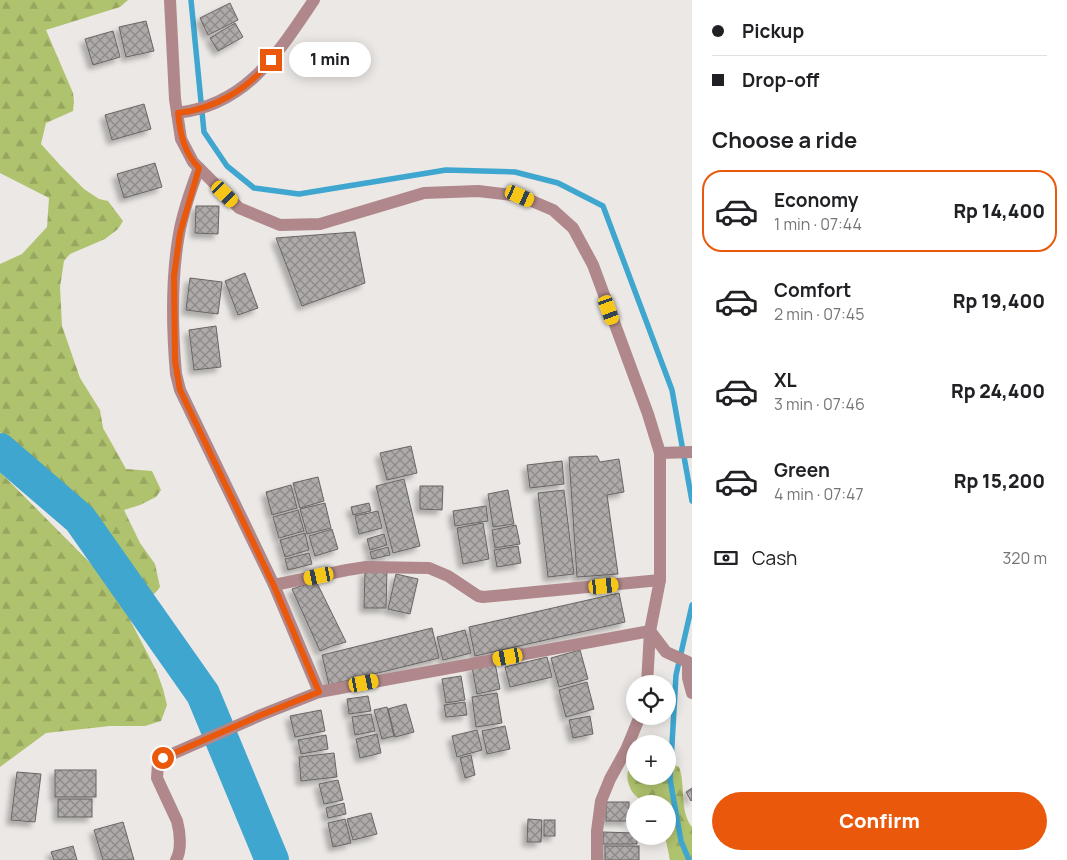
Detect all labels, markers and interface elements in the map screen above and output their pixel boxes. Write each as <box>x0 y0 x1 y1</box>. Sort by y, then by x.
text: Pickup <box>742 18 804 44</box>
callout: 1 min <box>288 42 371 78</box>
text: 1 min <box>310 48 350 70</box>
route end <box>260 49 282 71</box>
text: Drop-off <box>742 67 819 93</box>
text: Choose a ride <box>712 125 857 155</box>
car <box>209 178 240 210</box>
car <box>503 183 536 209</box>
text: Economy <box>774 187 858 213</box>
icon: car <box>714 189 759 234</box>
text: Rp 14,400 <box>953 198 1045 224</box>
text: 1 min · 07:44 <box>774 213 862 235</box>
text: Comfort <box>774 277 851 303</box>
icon: car <box>714 279 759 324</box>
text: Rp 19,400 <box>953 288 1045 314</box>
car <box>596 293 621 327</box>
text: 2 min · 07:45 <box>774 303 864 325</box>
text: XL <box>774 367 797 393</box>
icon: car <box>714 369 759 414</box>
text: Rp 24,400 <box>951 378 1045 404</box>
text: 3 min · 07:46 <box>774 393 865 415</box>
text: Green <box>774 457 830 483</box>
icon: car <box>714 459 759 504</box>
text: Rp 15,200 <box>954 468 1045 494</box>
text: 4 min · 07:47 <box>774 483 864 505</box>
icon: cash <box>712 544 740 572</box>
text: Cash <box>752 545 797 571</box>
text: 320 m <box>1003 547 1047 569</box>
car <box>302 566 335 586</box>
car <box>588 577 619 595</box>
car <box>491 647 524 667</box>
car <box>347 673 380 693</box>
map controls <box>626 675 676 845</box>
button: locate <box>626 675 676 725</box>
button: + <box>626 735 676 785</box>
route start <box>152 747 174 769</box>
button: Confirm <box>712 792 1047 850</box>
button: − <box>626 795 676 845</box>

